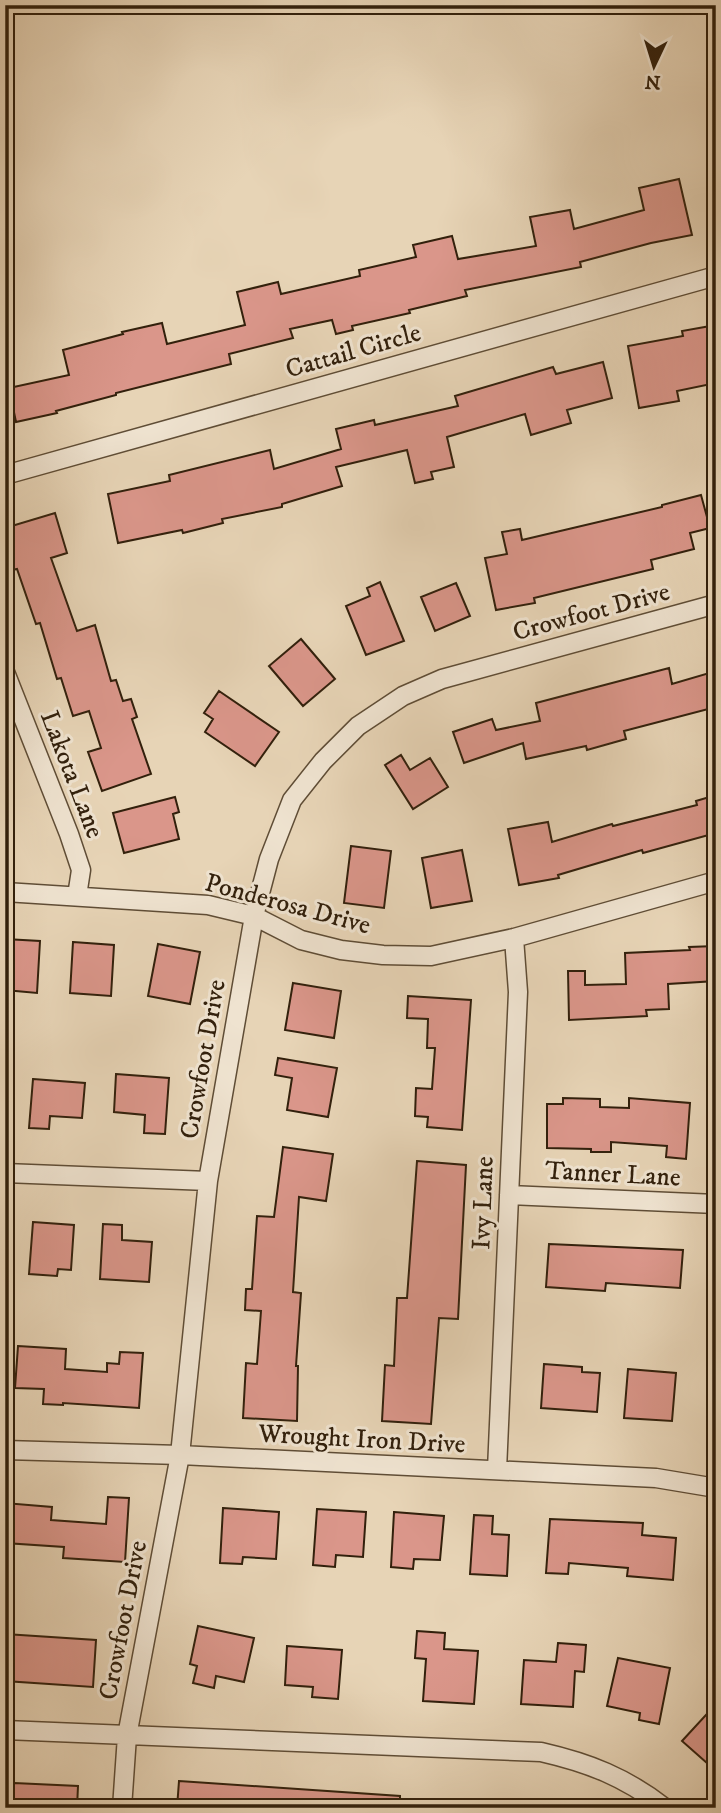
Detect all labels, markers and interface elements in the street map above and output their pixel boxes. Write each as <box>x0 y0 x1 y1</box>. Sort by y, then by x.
north arrow <box>620 32 690 102</box>
text: N <box>644 69 662 93</box>
street label: Cattail Circle <box>282 316 425 386</box>
street label: Crowfoot Drive <box>509 576 674 649</box>
street label: Lakota Lane <box>32 706 111 843</box>
street label: Ponderosa Drive <box>201 867 374 942</box>
street label: Crowfoot Drive <box>173 977 234 1142</box>
street label: Tanner Lane <box>544 1154 681 1195</box>
street label: Ivy Lane <box>465 1156 502 1250</box>
street label: Wrought Iron Drive <box>256 1418 466 1461</box>
street label: Crowfoot Drive <box>92 1538 155 1703</box>

